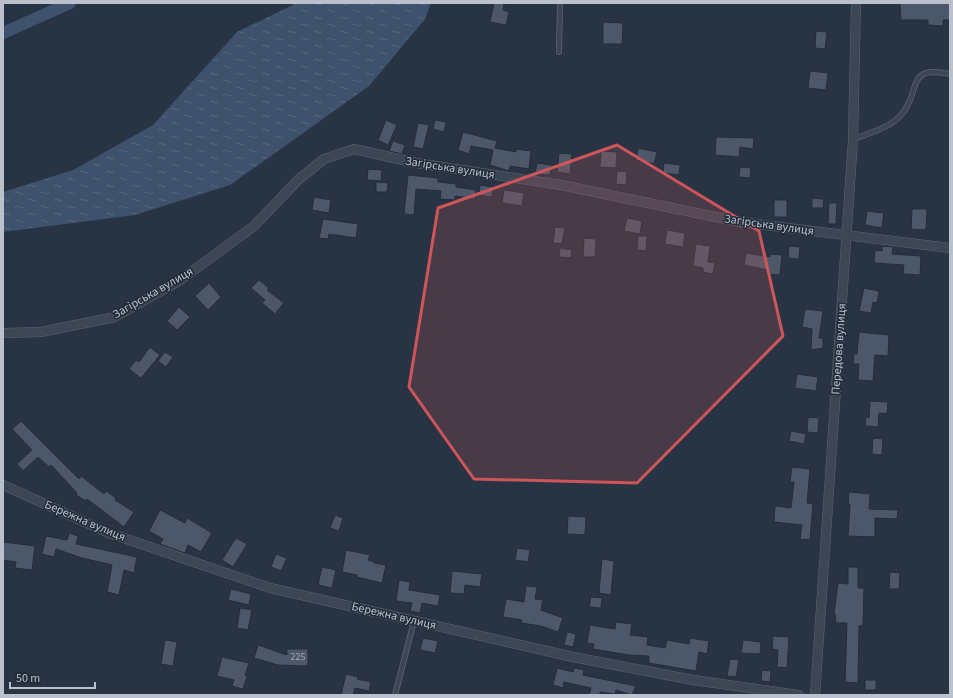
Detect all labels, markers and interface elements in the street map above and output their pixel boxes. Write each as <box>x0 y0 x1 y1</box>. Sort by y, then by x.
street label: Загірська вулиця <box>404 153 496 183</box>
street label: Загірська вулиця <box>723 210 815 240</box>
street label: Загірська вулиця <box>110 263 196 323</box>
street label: Передова вулиця <box>827 303 851 395</box>
street label: Бережна вулиця <box>42 496 128 546</box>
street label: Бережна вулиця <box>350 598 438 634</box>
house number: 225 <box>291 650 305 664</box>
scale bar <box>10 664 95 690</box>
text: 50 m <box>16 670 40 687</box>

